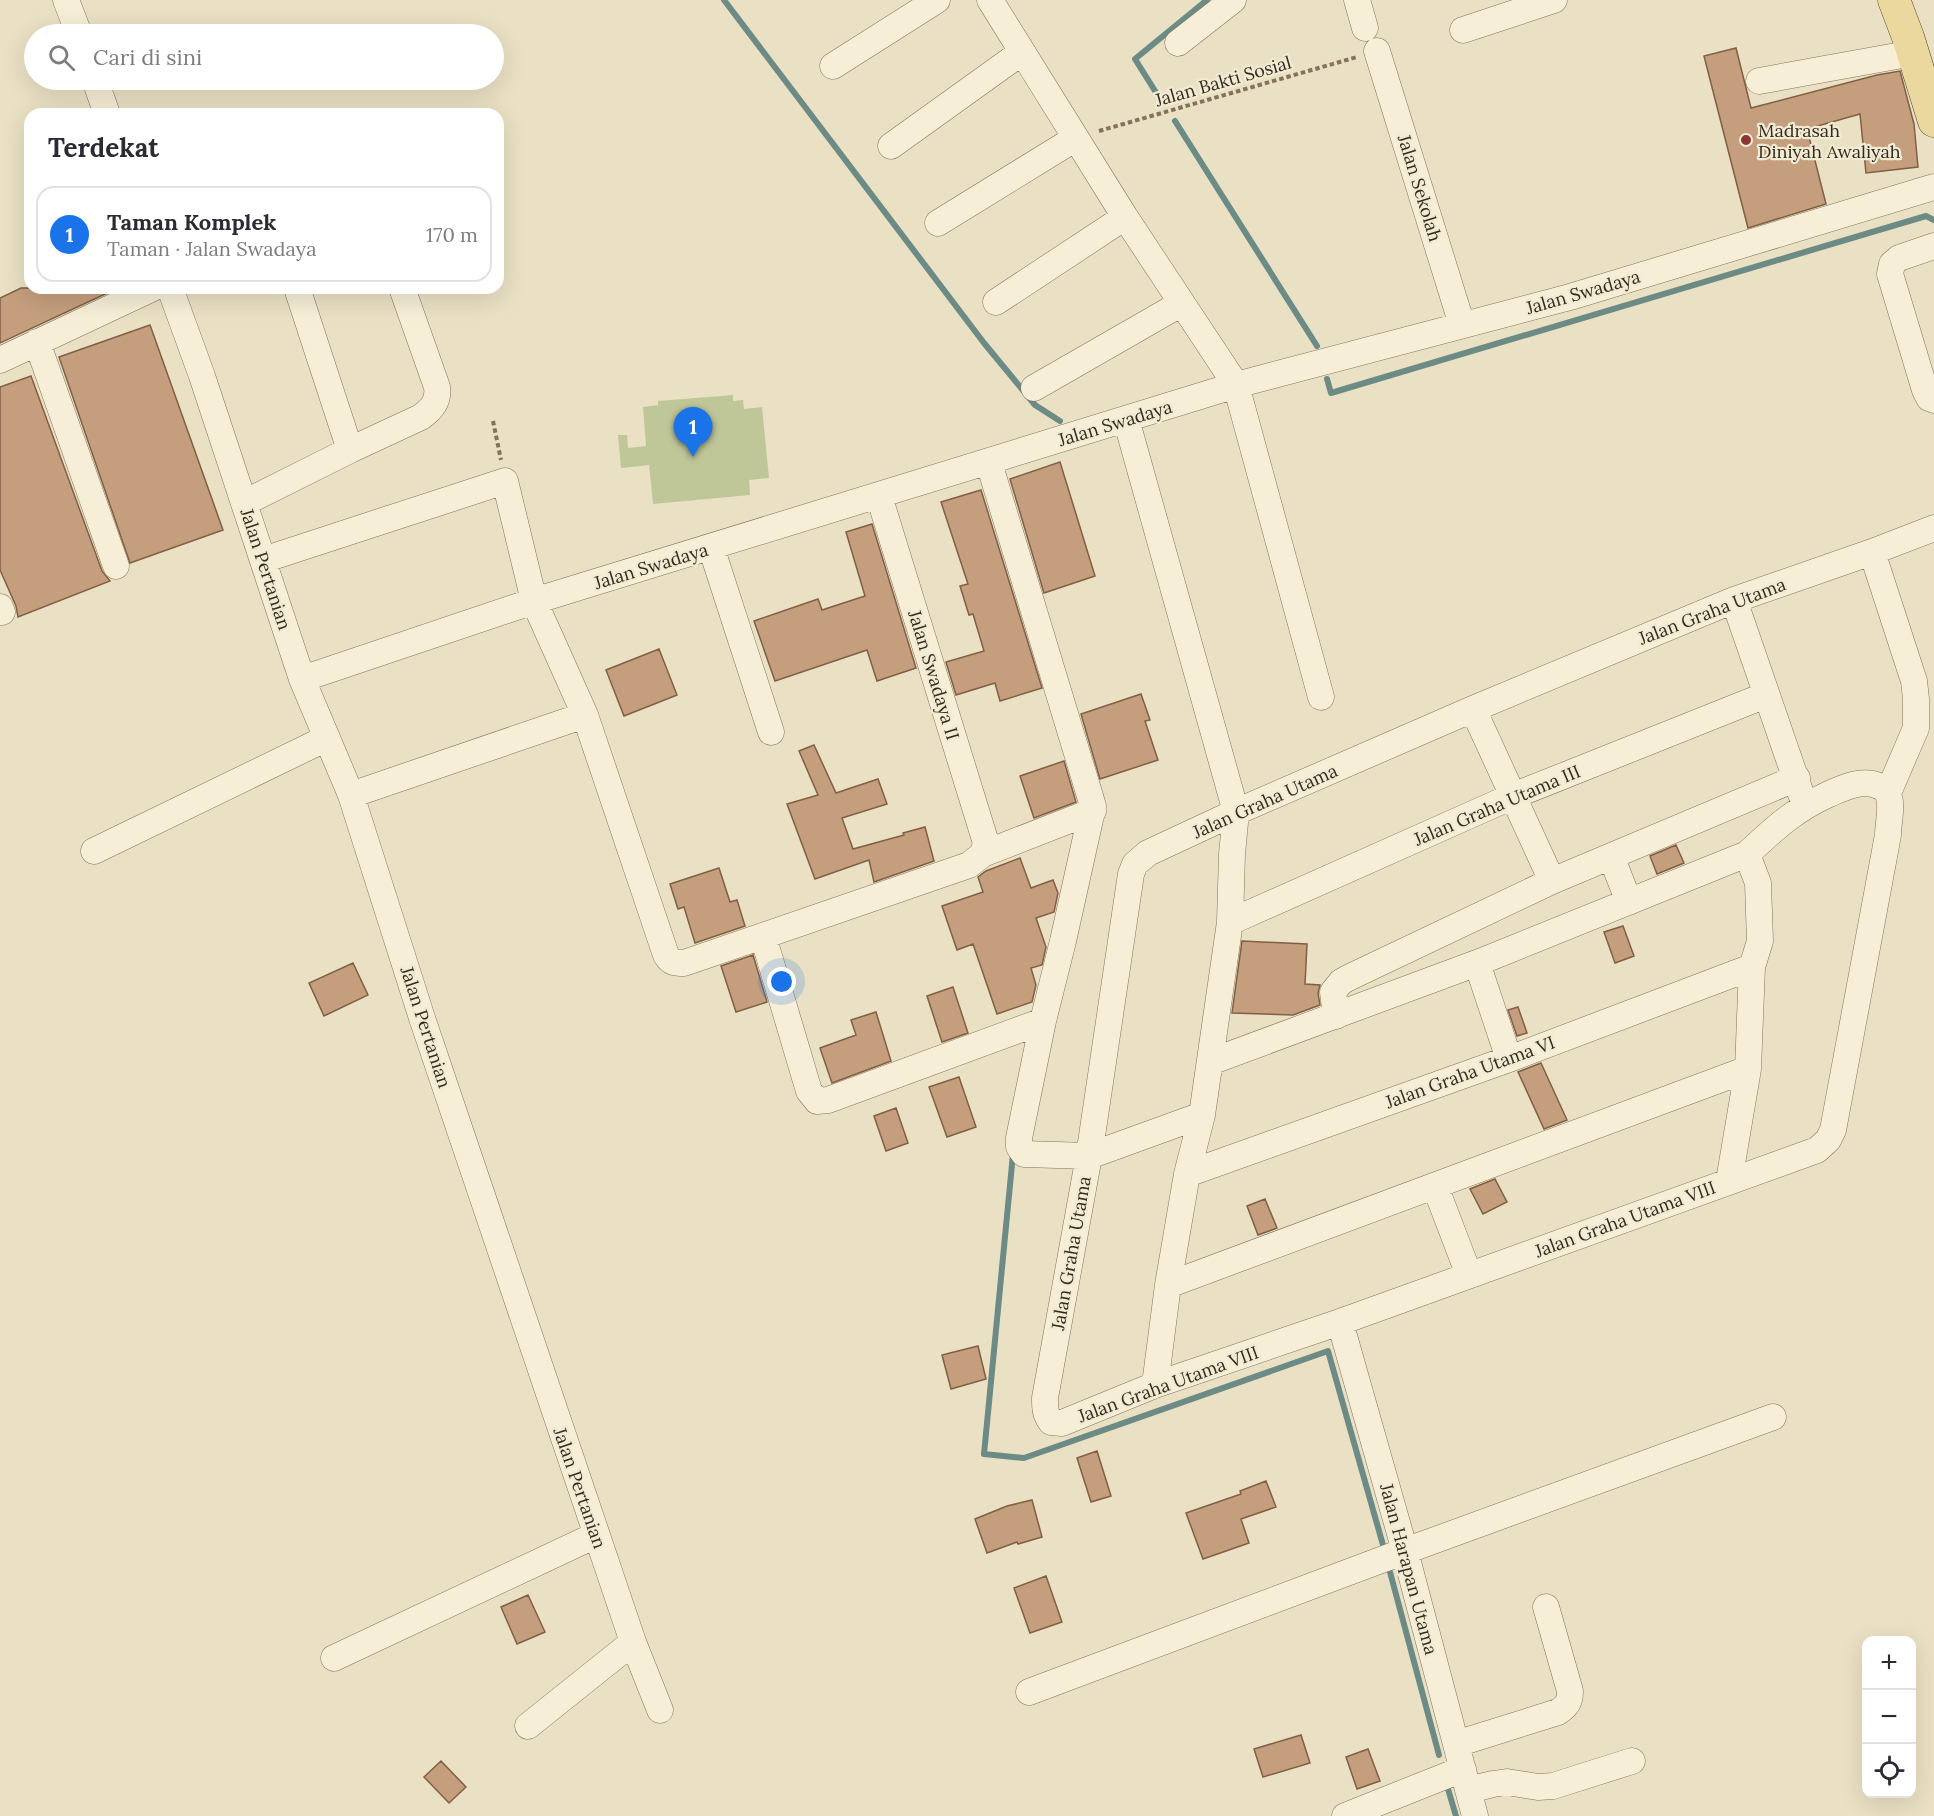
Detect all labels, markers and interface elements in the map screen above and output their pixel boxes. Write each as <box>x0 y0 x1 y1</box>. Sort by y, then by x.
search box <box>24 24 504 90</box>
icon: search <box>45 41 78 74</box>
text: Cari di sini <box>93 43 202 71</box>
street label: Jalan Bakti Sosial <box>1151 51 1294 112</box>
place label: Madrasah Diniyah Awaliyah <box>1758 119 1901 163</box>
text: Terdekat <box>48 131 159 164</box>
street label: Jalan Sekolah <box>1393 131 1447 244</box>
marker: Madrasah Diniyah Awaliyah <box>1739 133 1753 147</box>
text: Taman Komplek <box>107 208 276 236</box>
text: 1 <box>65 222 74 247</box>
text: 170 m <box>426 222 478 247</box>
text: Taman · Jalan Swadaya <box>107 236 316 261</box>
street label: Jalan Swadaya <box>1522 265 1643 320</box>
street label: Jalan Swadaya <box>1054 395 1175 452</box>
pin: 1 <box>674 408 712 457</box>
street label: Jalan Pertanian <box>235 504 296 633</box>
street label: Jalan Swadaya <box>590 538 711 595</box>
street label: Jalan Graha Utama <box>1634 572 1789 650</box>
street label: Jalan Swadaya II <box>903 606 965 743</box>
street label: Jalan Graha Utama <box>1188 759 1341 844</box>
street label: Jalan Graha Utama III <box>1409 759 1584 851</box>
street label: Jalan Pertanian <box>395 962 456 1091</box>
your location <box>767 967 796 996</box>
street label: Jalan Graha Utama VI <box>1381 1031 1558 1114</box>
street label: Jalan Graha Utama <box>1046 1174 1096 1333</box>
street label: Jalan Graha Utama VIII <box>1531 1176 1719 1263</box>
street label: Jalan Graha Utama VIII <box>1074 1341 1262 1428</box>
street label: Jalan Pertanian <box>548 1424 611 1552</box>
street label: Jalan Harapan Utama <box>1375 1480 1443 1657</box>
map controls <box>1862 1636 1916 1798</box>
button: + <box>1862 1636 1916 1690</box>
button: − <box>1862 1690 1916 1744</box>
button: locate <box>1862 1744 1916 1798</box>

